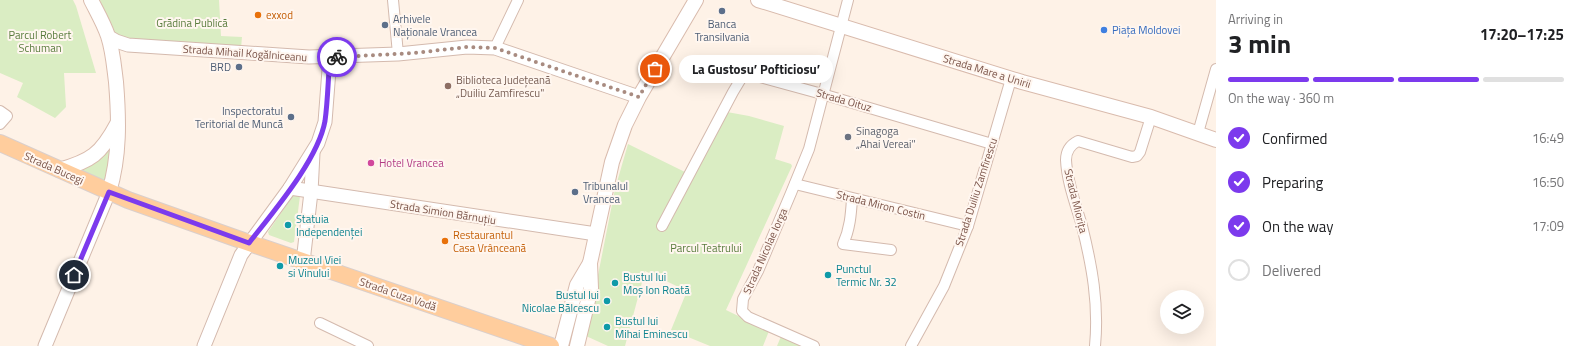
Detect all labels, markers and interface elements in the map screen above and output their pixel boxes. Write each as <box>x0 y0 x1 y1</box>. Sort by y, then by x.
marker: Banca Transilvania <box>717 6 727 16</box>
place label: exxod <box>266 7 293 23</box>
text: Arriving in <box>1228 9 1283 29</box>
marker: exxod <box>253 10 263 20</box>
place label: Arhivele Naționale Vrancea <box>393 11 478 40</box>
park label: Grădina Publică <box>156 15 228 31</box>
place label: Banca Transilvania <box>695 16 750 45</box>
marker: Arhivele Naționale Vrancea <box>380 20 390 30</box>
place label: Piața Moldovei <box>1112 22 1180 38</box>
text: 17:20–17:25 <box>1480 23 1564 46</box>
text: 3 min <box>1228 24 1291 63</box>
marker: Piața Moldovei <box>1099 25 1109 35</box>
park label: Parcul Robert Schuman <box>9 27 72 56</box>
courier <box>317 37 357 77</box>
street label: Strada Mihail Kogălniceanu <box>182 41 308 65</box>
icon: bike <box>326 46 348 68</box>
street label: Strada Mare a Unirii <box>941 50 1033 92</box>
pin <box>638 52 672 86</box>
callout: La Gustosu’ Pofticiosu’ <box>679 55 833 83</box>
icon: bag <box>644 58 666 80</box>
place label: BRD <box>210 59 231 75</box>
text: La Gustosu’ Pofticiosu’ <box>692 59 820 79</box>
marker: BRD <box>234 62 244 72</box>
place label: Biblioteca Județeană „Duiliu Zamfirescu" <box>456 72 551 101</box>
marker: Biblioteca Județeană „Duiliu Zamfirescu" <box>443 81 453 91</box>
street label: Strada Oituz <box>814 84 874 116</box>
text: On the way · 360 m <box>1228 88 1334 108</box>
place label: Inspectoratul Teritorial de Muncă <box>195 103 283 132</box>
marker: Inspectoratul Teritorial de Muncă <box>286 112 296 122</box>
place label: Sinagoga „Ahai Vereai" <box>856 123 916 152</box>
icon: check <box>1228 127 1250 149</box>
text: Confirmed <box>1262 127 1327 150</box>
text: 16:49 <box>1532 128 1564 148</box>
marker: Sinagoga „Ahai Vereai" <box>843 132 853 142</box>
street label: Strada Duiliu Zamfirescu <box>951 136 1001 248</box>
street label: Strada Bucegi <box>22 148 86 188</box>
place label: Hotel Vrancea <box>379 155 444 171</box>
marker: Hotel Vrancea <box>366 158 376 168</box>
street label: Strada Miorița <box>1060 167 1092 235</box>
icon: check <box>1228 171 1250 193</box>
text: Preparing <box>1262 171 1323 194</box>
text: 16:50 <box>1532 172 1564 192</box>
place label: Tribunalul Vrancea <box>583 178 628 207</box>
street label: Strada Miron Costin <box>835 186 927 224</box>
marker: Tribunalul Vrancea <box>570 187 580 197</box>
street label: Strada Simion Bărnuțiu <box>389 196 497 228</box>
street label: Strada Nicolae Iorga <box>739 205 791 297</box>
place label: Statuia Independenței <box>296 211 362 240</box>
icon: check <box>1228 215 1250 237</box>
text: On the way <box>1262 215 1334 238</box>
text: 17:09 <box>1532 216 1564 236</box>
marker: Statuia Independenței <box>283 220 293 230</box>
place label: Restaurantul Casa Vrânceană <box>453 227 527 256</box>
marker: Restaurantul Casa Vrânceană <box>440 236 450 246</box>
park label: Parcul Teatrului <box>670 240 742 256</box>
place label: Muzeul Viei si Vinului <box>288 252 341 281</box>
pin <box>57 258 91 292</box>
text: Delivered <box>1262 259 1321 282</box>
marker: Muzeul Viei si Vinului <box>275 261 285 271</box>
place label: Punctul Termic Nr. 32 <box>836 261 897 290</box>
icon: home <box>63 264 85 286</box>
place label: Bustul lui Moș Ion Roată <box>623 269 690 298</box>
marker: Punctul Termic Nr. 32 <box>823 270 833 280</box>
street label: Strada Cuza Vodă <box>357 273 439 315</box>
marker: Bustul lui Moș Ion Roată <box>610 278 620 288</box>
place label: Bustul lui Nicolae Bălcescu <box>522 287 599 316</box>
map controls <box>1160 290 1204 334</box>
button: layers <box>1160 290 1204 334</box>
marker: Bustul lui Nicolae Bălcescu <box>602 296 612 306</box>
place label: Bustul lui Mihai Eminescu <box>615 313 688 342</box>
marker: Bustul lui Mihai Eminescu <box>602 322 612 332</box>

